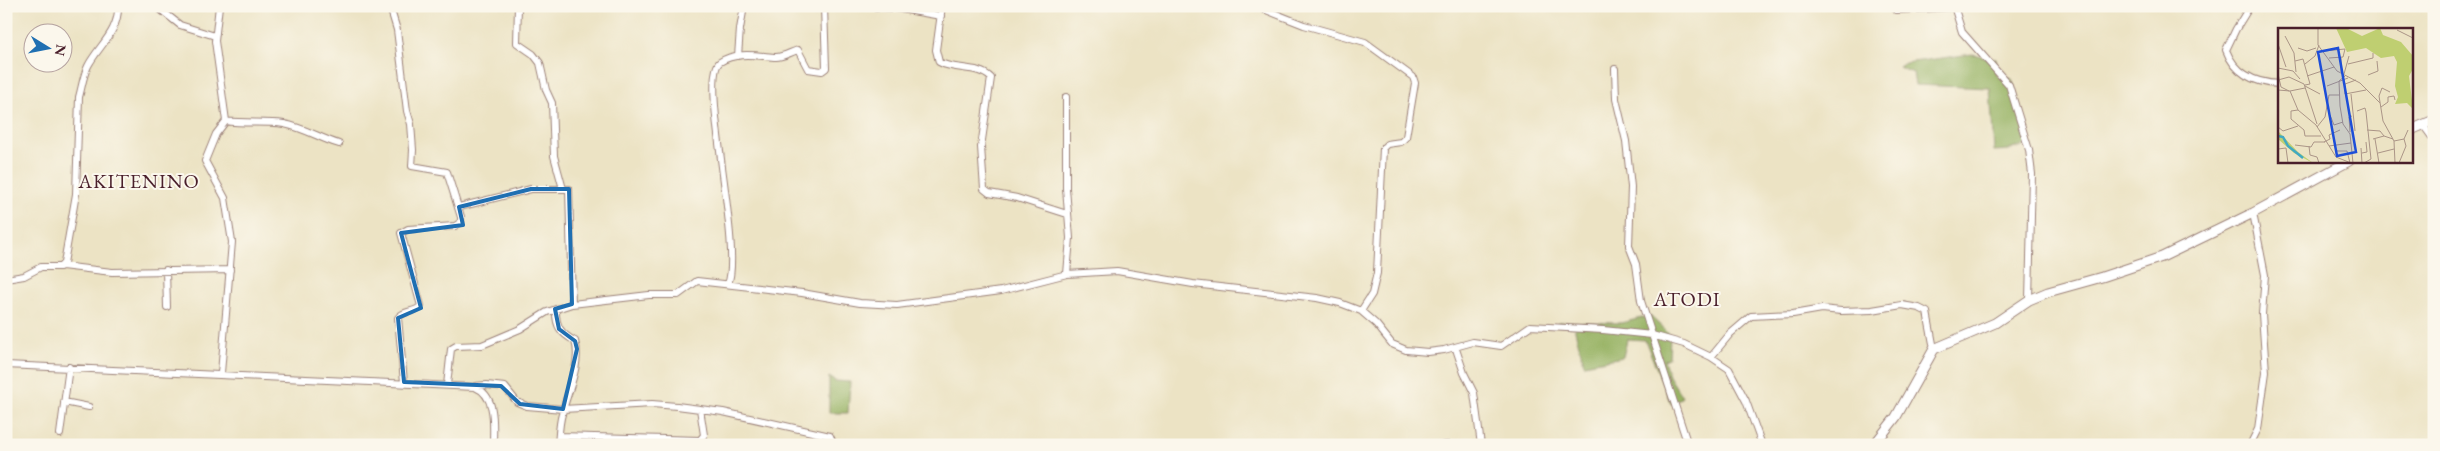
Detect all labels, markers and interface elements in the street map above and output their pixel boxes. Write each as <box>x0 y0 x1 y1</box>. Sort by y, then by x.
north arrow <box>22 22 72 72</box>
inset map <box>2278 28 2412 162</box>
text: N <box>51 43 71 58</box>
district label: AKITENINO <box>77 168 200 194</box>
district label: ATODI <box>1652 286 1721 312</box>

